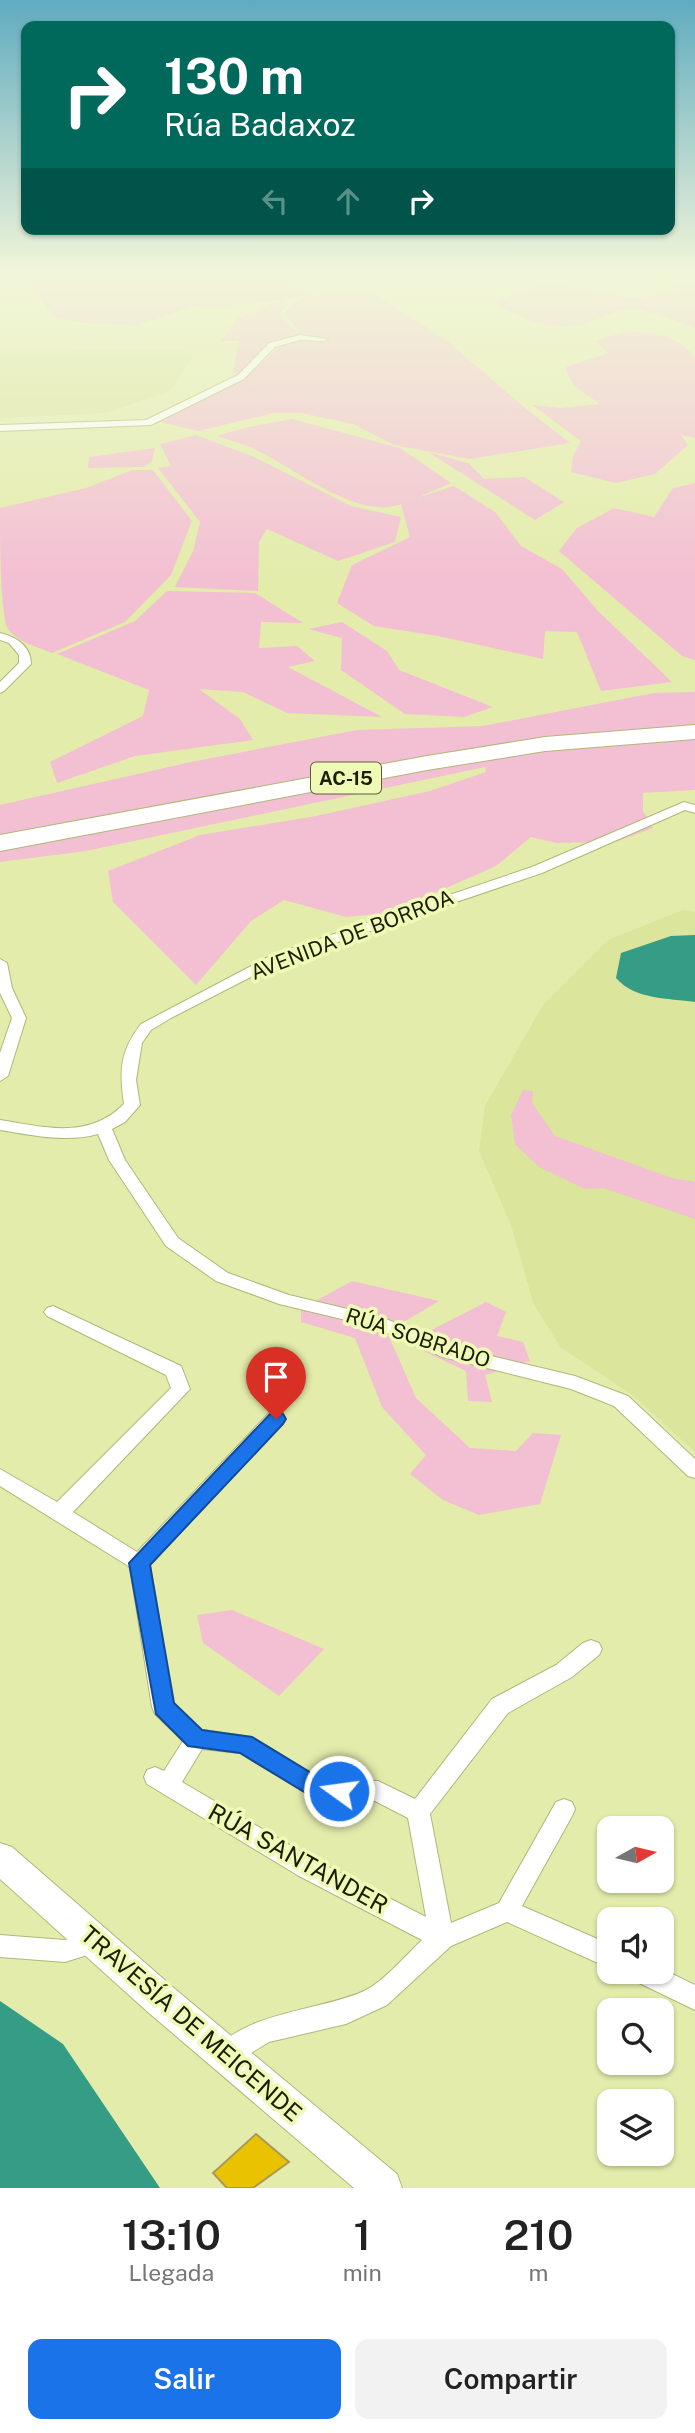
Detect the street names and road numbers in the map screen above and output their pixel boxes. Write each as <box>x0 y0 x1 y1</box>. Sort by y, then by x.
road number: AC-15 <box>311 762 381 793</box>
street label: AVENIDA DE BORROA <box>247 884 457 985</box>
street label: RÚA SOBRADO <box>343 1302 494 1373</box>
street label: RÚA SANTANDER <box>204 1797 393 1919</box>
street label: TRAVESÍA DE MEICENDE <box>76 1920 308 2127</box>

